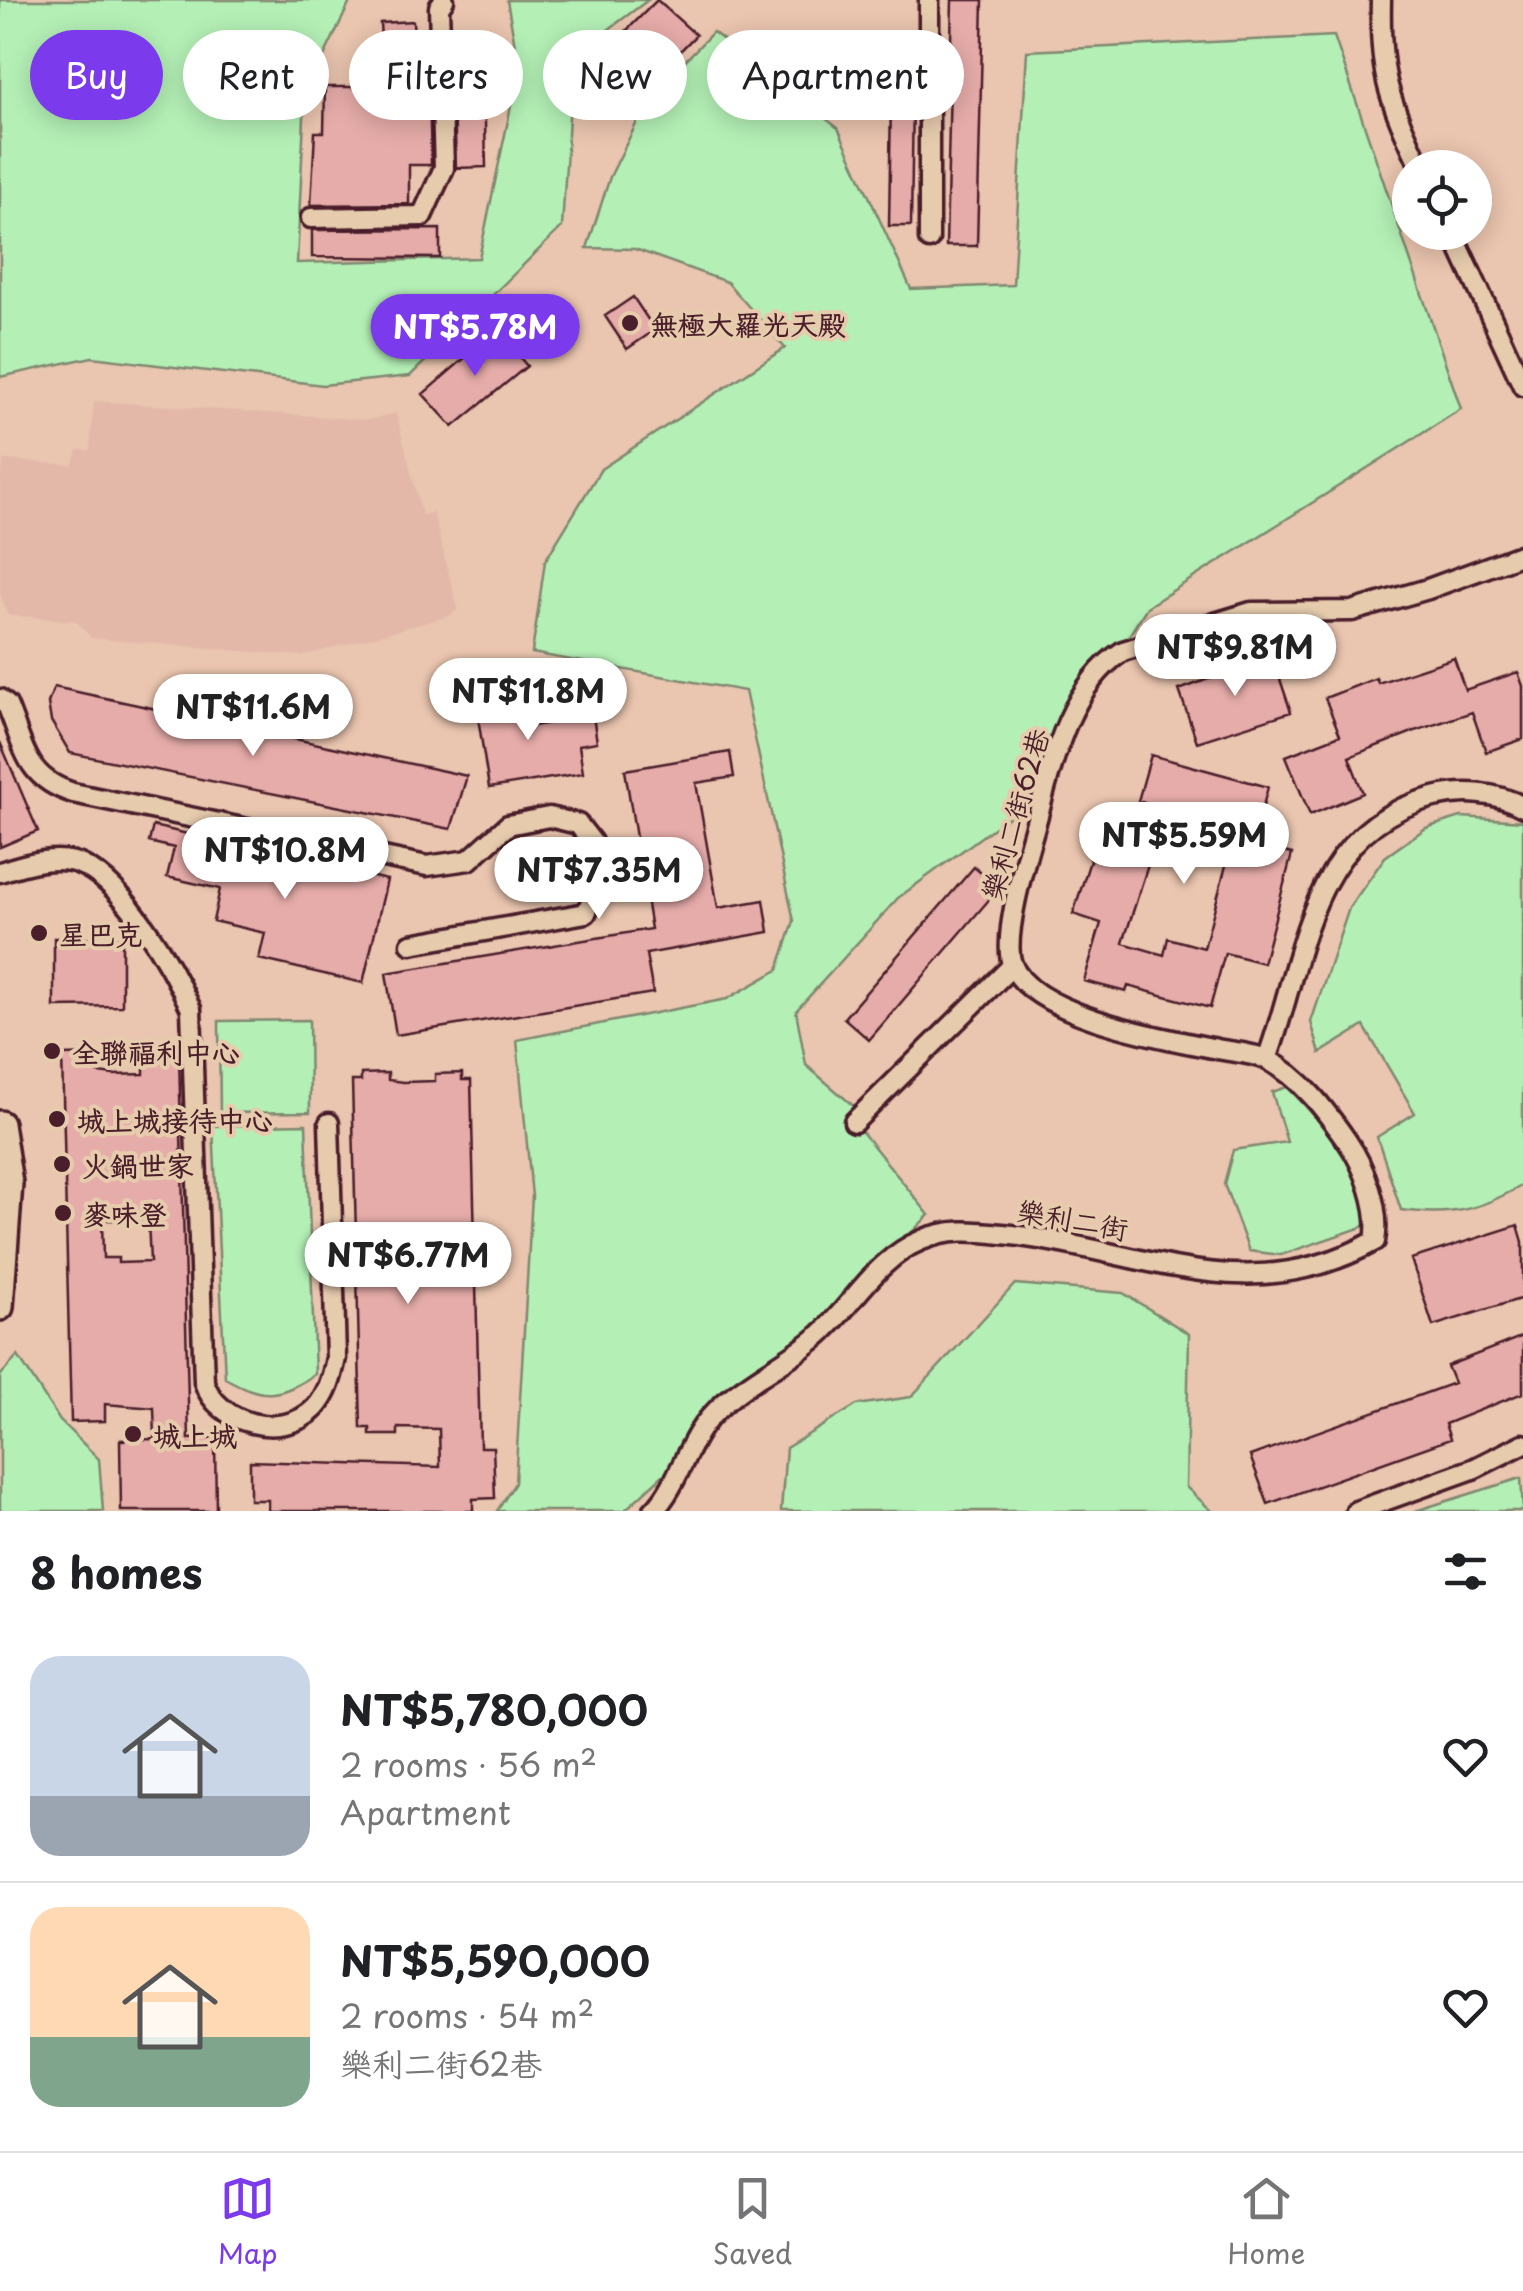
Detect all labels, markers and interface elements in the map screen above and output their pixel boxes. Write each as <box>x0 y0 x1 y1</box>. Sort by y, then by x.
chip: Buy <box>30 30 163 120</box>
chip: Rent <box>183 30 329 120</box>
chip: Filters <box>349 30 523 120</box>
chip: New <box>543 30 687 120</box>
chip: Apartment <box>707 30 964 120</box>
map controls <box>1392 150 1492 250</box>
button: locate <box>1392 150 1492 250</box>
pin: NT$5.78M <box>372 294 578 379</box>
text: NT$5.78M <box>393 302 557 350</box>
place label: 無極大羅光天殿 <box>650 302 846 345</box>
marker: 無極大羅光天殿 <box>619 312 641 334</box>
pin: NT$9.81M <box>1132 614 1338 699</box>
text: NT$9.81M <box>1156 622 1314 670</box>
pin: NT$11.8M <box>425 658 631 743</box>
text: NT$11.8M <box>451 666 605 714</box>
pin: NT$11.6M <box>150 674 356 759</box>
text: NT$11.6M <box>175 682 331 730</box>
street label: 樂利二街62巷 <box>969 722 1059 905</box>
pin: NT$5.59M <box>1081 802 1287 887</box>
text: NT$5.59M <box>1101 810 1267 858</box>
pin: NT$10.8M <box>182 817 388 902</box>
text: NT$10.8M <box>204 825 366 873</box>
pin: NT$7.35M <box>496 837 702 922</box>
text: NT$7.35M <box>516 845 682 893</box>
place label: 星巴克 <box>59 912 143 955</box>
marker: 星巴克 <box>28 922 50 944</box>
place label: 全聯福利中心 <box>72 1030 240 1073</box>
marker: 全聯福利中心 <box>41 1040 63 1062</box>
place label: 城上城接待中心 <box>77 1098 273 1141</box>
marker: 城上城接待中心 <box>46 1108 68 1130</box>
place label: 火鍋世家 <box>82 1143 194 1186</box>
marker: 火鍋世家 <box>51 1153 73 1175</box>
street label: 樂利二街 <box>1014 1188 1132 1250</box>
place label: 麥味登 <box>83 1192 167 1235</box>
marker: 麥味登 <box>52 1202 74 1224</box>
pin: NT$6.77M <box>305 1222 511 1307</box>
text: NT$6.77M <box>327 1230 489 1278</box>
place label: 城上城 <box>153 1413 237 1456</box>
marker: 城上城 <box>122 1423 144 1445</box>
text: 8 homes <box>30 1540 203 1603</box>
icon: filters <box>1438 1544 1493 1599</box>
text: NT$5,780,000 <box>340 1677 648 1740</box>
icon: home <box>110 1696 230 1816</box>
icon: heart <box>1438 1729 1493 1784</box>
text: 2 rooms · 56 m² <box>340 1740 597 1788</box>
text: Apartment <box>340 1788 511 1836</box>
text: NT$5,590,000 <box>340 1928 650 1991</box>
icon: home <box>110 1947 230 2067</box>
icon: heart <box>1438 1980 1493 2035</box>
text: 2 rooms · 54 m² <box>340 1991 594 2039</box>
text: 樂利二街62巷 <box>340 2039 542 2087</box>
tab: Map <box>218 2171 277 2274</box>
tab: Saved <box>713 2171 792 2274</box>
tab: Home <box>1227 2171 1305 2274</box>

